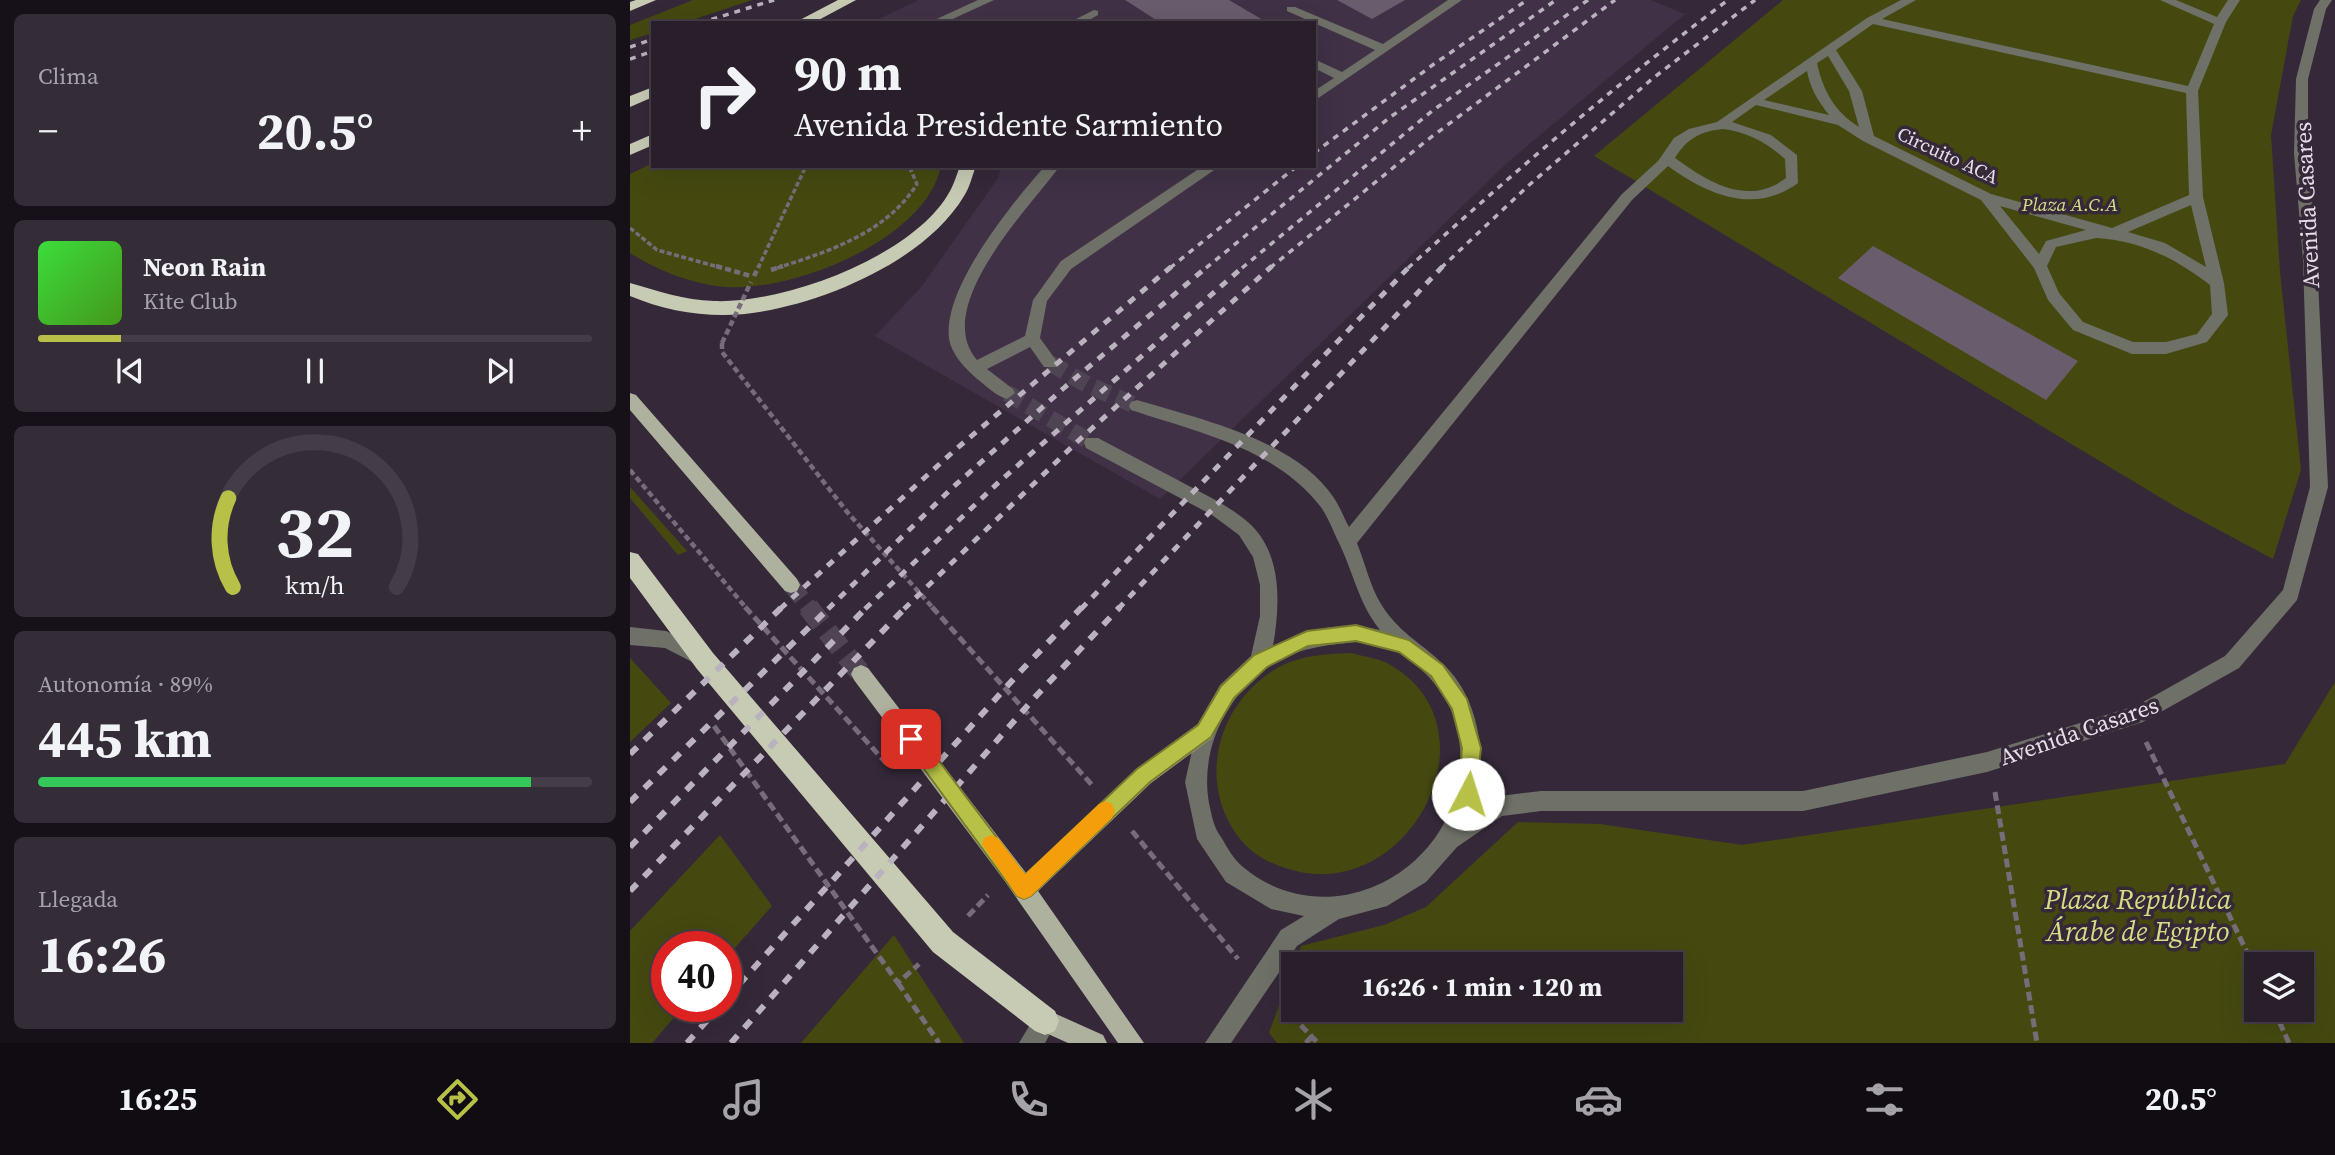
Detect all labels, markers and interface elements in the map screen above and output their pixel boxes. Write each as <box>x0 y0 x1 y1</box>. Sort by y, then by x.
text: 90 m <box>794 39 902 106</box>
icon: right <box>679 49 770 140</box>
text: Clima <box>38 60 99 92</box>
text: 20.5° <box>256 95 374 166</box>
text: Avenida Presidente Sarmiento <box>794 103 1223 147</box>
text: − <box>38 105 58 157</box>
text: + <box>572 105 592 157</box>
street label: Circuito ACA <box>1893 120 2003 190</box>
street label: Avenida Casares <box>2287 121 2327 289</box>
park label: Plaza A.C.A <box>2021 191 2118 217</box>
text: Neon Rain <box>143 249 266 285</box>
text: Kite Club <box>143 285 238 317</box>
icon: previous <box>111 352 149 390</box>
icon: pause <box>296 352 334 390</box>
icon: next <box>481 352 519 390</box>
text: 32 <box>276 483 354 582</box>
text: km/h <box>285 568 345 602</box>
text: Autonomía · 89% <box>38 668 213 700</box>
street label: Avenida Casares <box>1995 689 2163 773</box>
text: 445 km <box>38 703 212 774</box>
pin <box>881 709 941 769</box>
icon: arrive <box>892 720 930 758</box>
position arrow <box>1431 757 1505 831</box>
park label: Plaza República Árabe de Egipto <box>2043 880 2232 950</box>
text: Llegada <box>38 883 118 915</box>
text: 16:26 <box>38 918 166 989</box>
speed limit sign: 40 <box>651 931 742 1022</box>
map controls <box>2244 952 2314 1022</box>
button: layers <box>2244 952 2314 1022</box>
text: 16:26 · 1 min · 120 m <box>1362 969 1602 1005</box>
icon: directions <box>433 1075 482 1124</box>
icon: music <box>719 1075 768 1124</box>
icon: phone <box>1004 1075 1053 1124</box>
icon: climate <box>1289 1075 1338 1124</box>
icon: car <box>1574 1075 1623 1124</box>
icon: filters <box>1860 1075 1909 1124</box>
text: 16:25 <box>118 1077 197 1121</box>
text: 20.5° <box>2145 1077 2217 1121</box>

